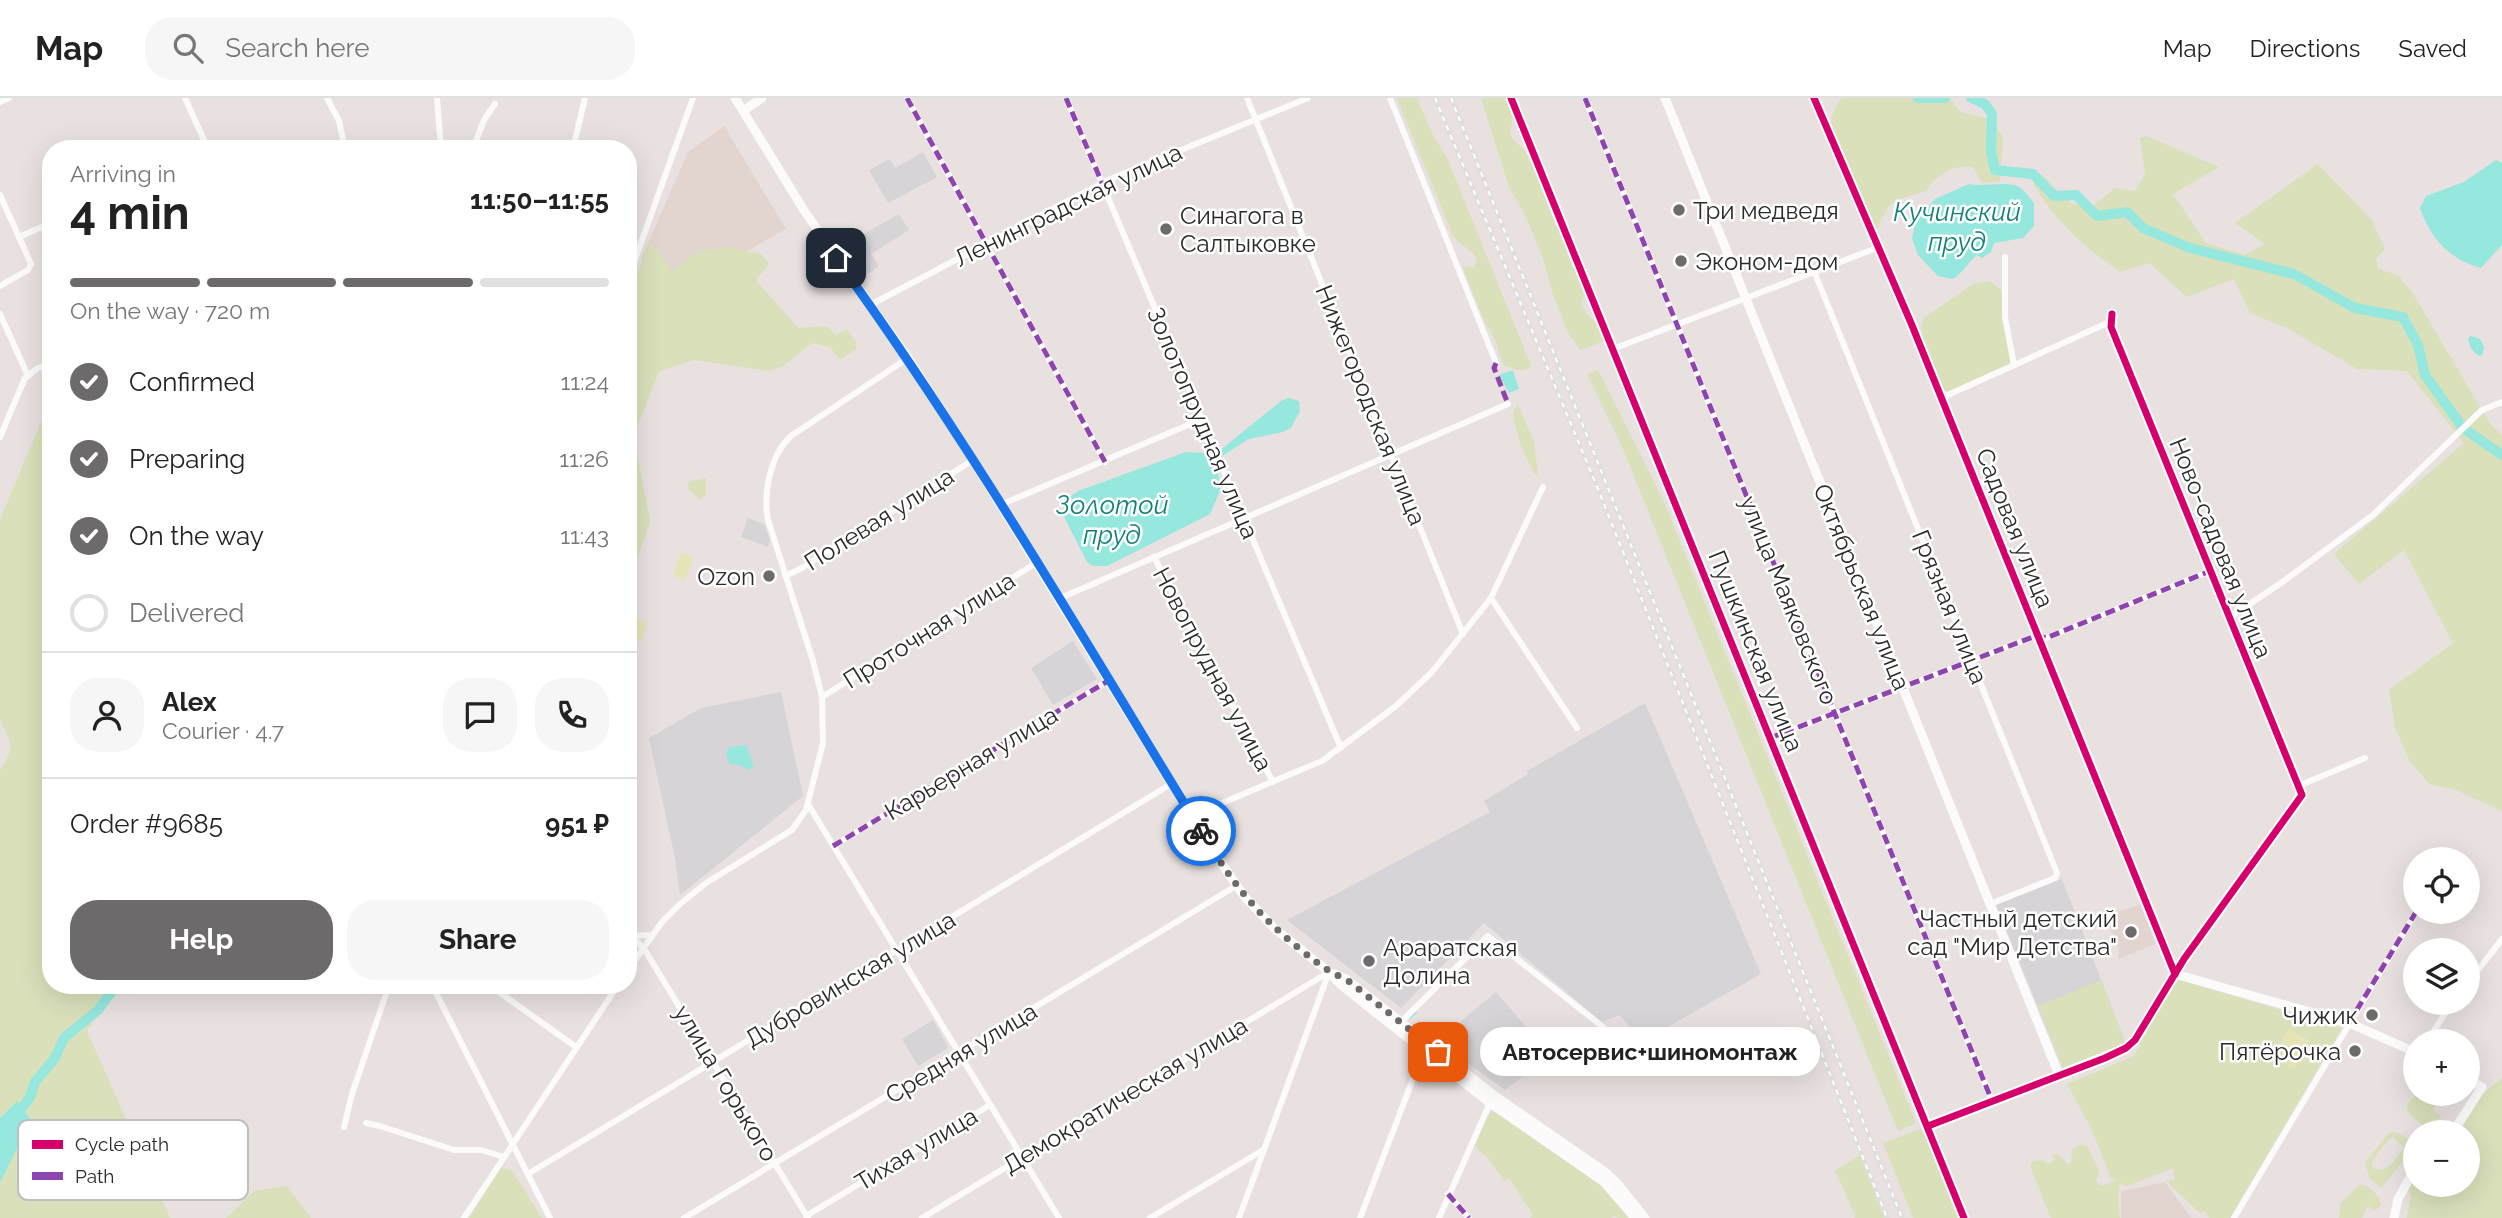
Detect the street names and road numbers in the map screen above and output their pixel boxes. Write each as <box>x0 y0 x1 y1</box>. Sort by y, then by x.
street label: Ленинградская улица <box>949 137 1187 273</box>
street label: Нижегородская улица <box>1310 281 1432 529</box>
street label: Золотопрудная улица <box>1141 303 1265 543</box>
street label: Ново-садовая улица <box>2163 434 2279 662</box>
street label: Садовая улица <box>1970 444 2060 612</box>
street label: Полевая улица <box>799 461 959 577</box>
street label: Октябрьская улица <box>1807 480 1917 694</box>
street label: улица Маяковского <box>1734 491 1844 709</box>
street label: Грязная улица <box>1906 526 1994 688</box>
street label: Пушкинская улица <box>1702 546 1810 756</box>
street label: Новопрудная улица <box>1147 562 1279 776</box>
street label: Проточная улица <box>838 565 1020 695</box>
street label: Карьерная улица <box>879 700 1063 826</box>
street label: Дубровинская улица <box>740 905 960 1053</box>
street label: Средняя улица <box>880 996 1042 1110</box>
street label: улица Горького <box>668 1000 784 1166</box>
street label: Демократическая улица <box>998 1010 1252 1180</box>
street label: Тихая улица <box>850 1101 982 1197</box>

